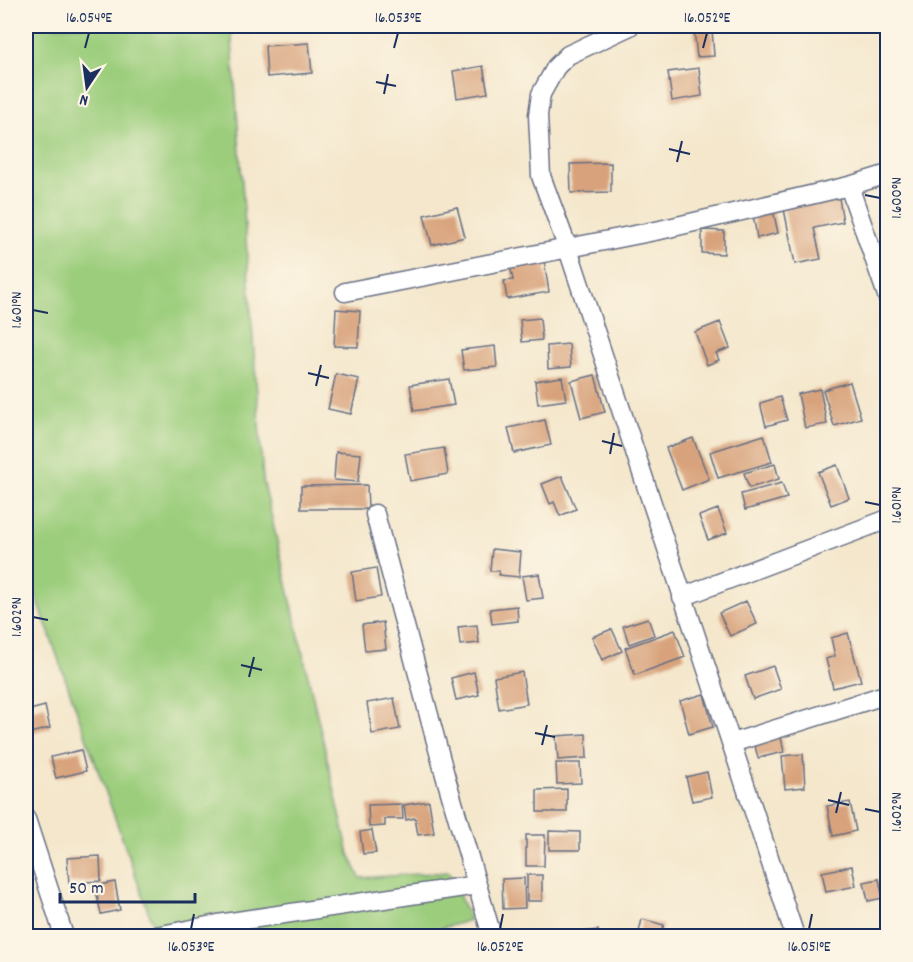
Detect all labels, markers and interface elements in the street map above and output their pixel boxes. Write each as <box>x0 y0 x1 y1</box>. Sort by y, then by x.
text: 16.054°E <box>66 8 112 30</box>
text: 16.053°E <box>375 8 421 30</box>
text: 16.052°E <box>684 8 730 30</box>
north arrow <box>57 57 117 117</box>
text: N <box>78 87 91 111</box>
text: 1.600°N <box>887 177 909 219</box>
text: 1.601°N <box>7 292 29 328</box>
text: 1.601°N <box>887 487 909 523</box>
text: 1.602°N <box>7 597 29 637</box>
text: 1.602°N <box>887 792 909 832</box>
scale bar <box>60 866 195 904</box>
text: 50 m <box>69 877 104 902</box>
text: 16.053°E <box>168 937 214 959</box>
text: 16.052°E <box>477 937 523 959</box>
text: 16.051°E <box>787 937 831 959</box>

